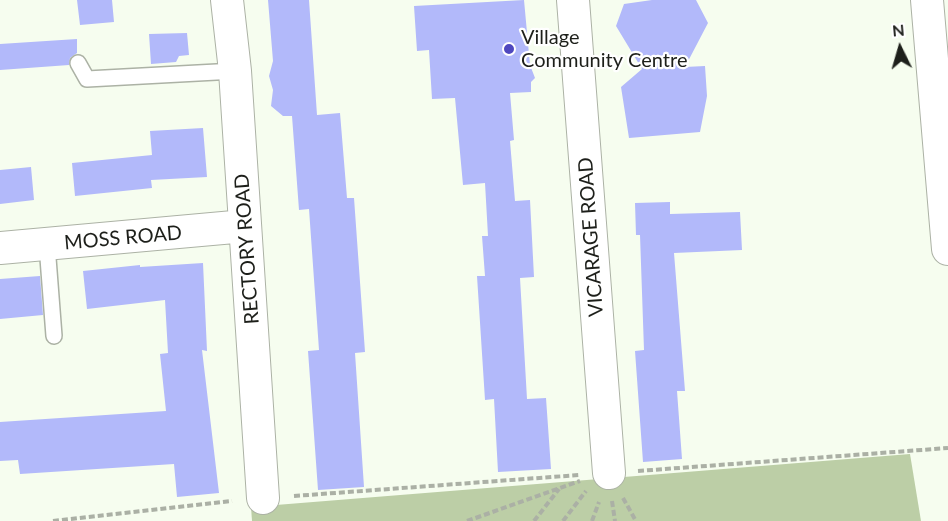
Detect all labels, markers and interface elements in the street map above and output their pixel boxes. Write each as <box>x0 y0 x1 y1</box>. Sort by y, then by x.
north arrow <box>870 18 930 78</box>
text: N <box>891 20 905 40</box>
place label: Village Community Centre <box>521 26 687 73</box>
marker: Village Community Centre <box>502 42 516 56</box>
street label: VICARAGE ROAD <box>573 156 609 318</box>
street label: RECTORY ROAD <box>230 173 264 325</box>
street label: MOSS ROAD <box>63 221 183 255</box>

